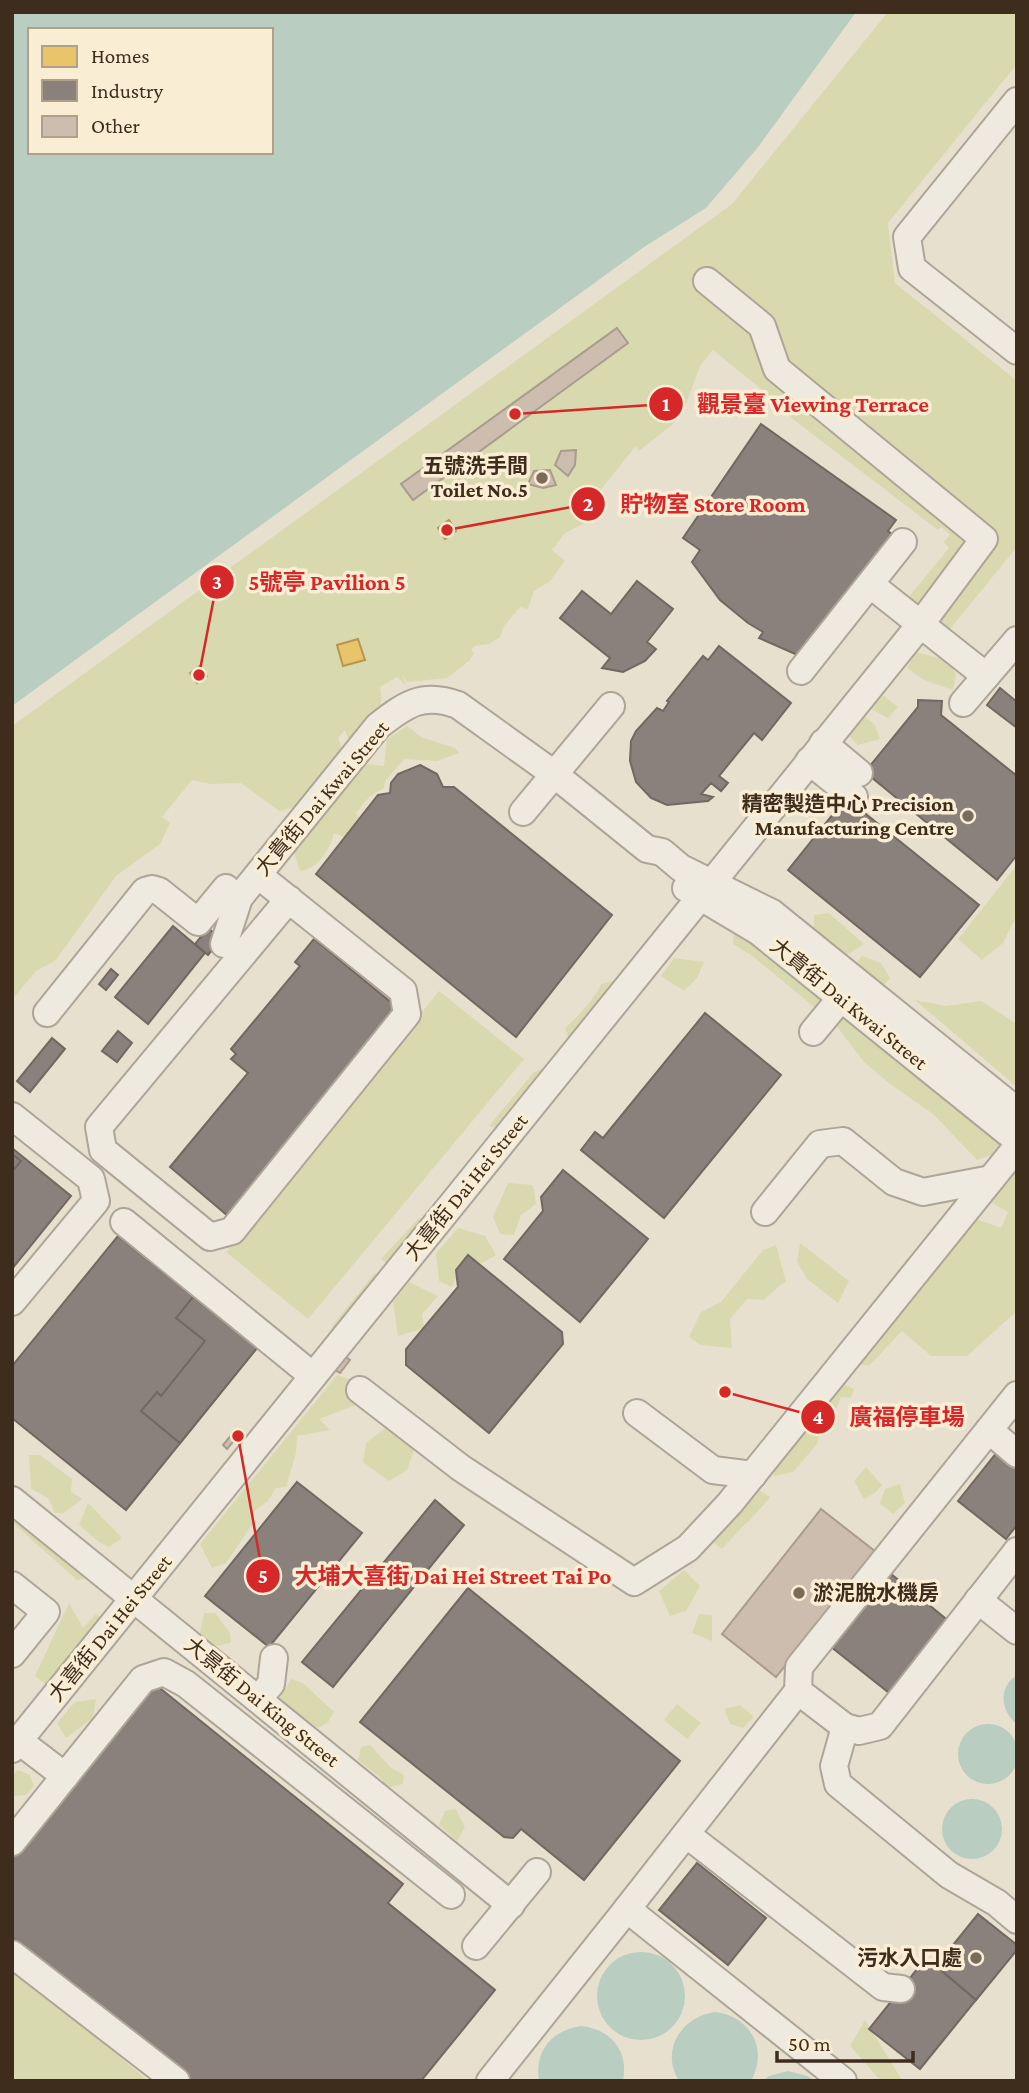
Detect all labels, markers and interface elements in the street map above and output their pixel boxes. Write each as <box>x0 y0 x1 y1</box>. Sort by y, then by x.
legend <box>28 28 273 154</box>
text: Homes <box>91 44 150 68</box>
text: Industry <box>91 79 164 103</box>
text: Other <box>91 114 141 138</box>
callout: 觀景臺 Viewing Terrace <box>648 382 943 426</box>
text: 觀景臺 Viewing Terrace <box>697 391 929 417</box>
text: 1 <box>662 392 670 416</box>
place label: 五號洗手間 Toilet No.5 <box>423 454 528 502</box>
marker: 五號洗手間 Toilet No.5 <box>534 470 550 486</box>
callout: 貯物室 Store Room <box>571 482 820 526</box>
text: 貯物室 Store Room <box>620 491 806 517</box>
text: 2 <box>583 492 594 516</box>
callout: 5號亭 Pavilion 5 <box>200 560 420 604</box>
text: 5號亭 Pavilion 5 <box>248 569 406 595</box>
text: 3 <box>212 570 222 594</box>
street label: 大貴街 Dai Kwai Street <box>250 715 395 880</box>
place label: 精密製造中心 Precision Manufacturing Centre <box>742 792 954 840</box>
marker: 精密製造中心 Precision Manufacturing Centre <box>960 808 976 824</box>
street label: 大貴街 Dai Kwai Street <box>766 933 933 1075</box>
street label: 大喜街 Dai Hei Street <box>399 1108 533 1265</box>
callout: 廣福停車場 <box>801 1395 979 1439</box>
text: 廣福停車場 <box>850 1404 965 1430</box>
text: 4 <box>812 1405 824 1429</box>
street label: 大喜街 Dai Hei Street <box>43 1549 177 1706</box>
callout: 大埔大喜街 Dai Hei Street Tai Po <box>246 1554 626 1598</box>
text: 大埔大喜街 Dai Hei Street Tai Po <box>294 1563 612 1589</box>
text: 5 <box>258 1564 268 1588</box>
place label: 淤泥脫水機房 <box>813 1581 939 1605</box>
marker: 淤泥脫水機房 <box>791 1585 807 1601</box>
street label: 大景街 Dai King Street <box>180 1632 345 1772</box>
place label: 污水入口處 <box>857 1946 962 1970</box>
marker: 污水入口處 <box>968 1950 984 1966</box>
scale bar <box>777 2020 914 2064</box>
text: 50 m <box>788 2032 831 2056</box>

